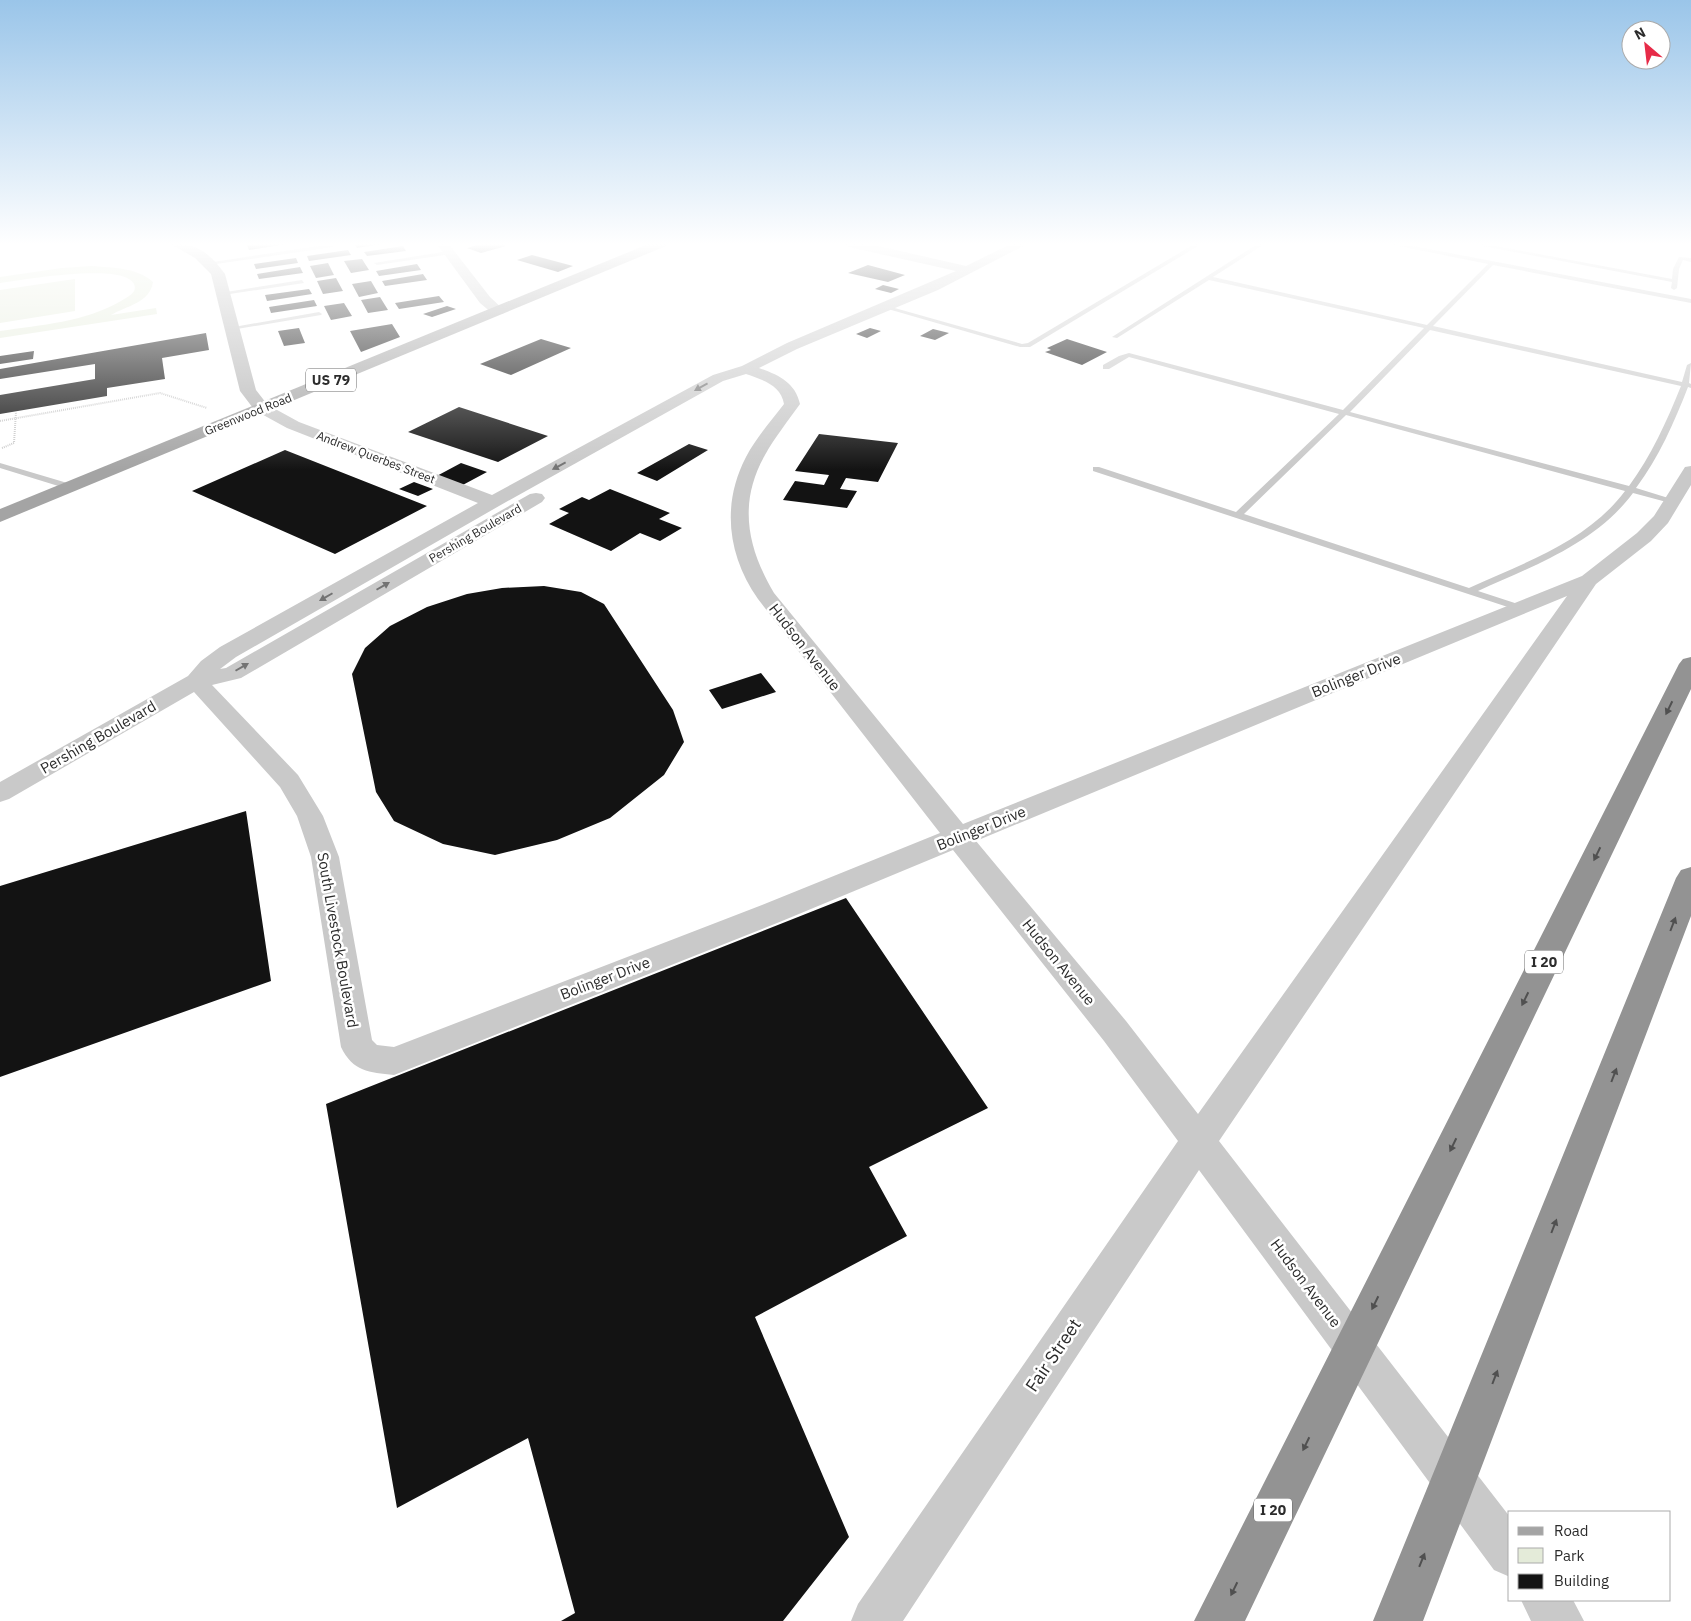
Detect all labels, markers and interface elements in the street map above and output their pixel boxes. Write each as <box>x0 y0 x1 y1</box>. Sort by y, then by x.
north arrow <box>1621 20 1671 70</box>
text: N <box>1631 23 1649 44</box>
road number: US 79 <box>306 368 356 392</box>
one-way arrow <box>694 383 709 391</box>
street label: Greenwood Road <box>202 390 294 438</box>
street label: Andrew Querbes Street <box>315 427 437 487</box>
one-way arrow <box>553 461 566 470</box>
street label: Pershing Boulevard <box>426 500 524 566</box>
one-way arrow <box>376 582 390 591</box>
one-way arrow <box>319 592 333 601</box>
street label: Hudson Avenue <box>765 600 845 694</box>
street label: Bolinger Drive <box>1309 648 1403 702</box>
one-way arrow <box>236 663 249 672</box>
street label: Pershing Boulevard <box>37 696 159 778</box>
one-way arrow <box>1665 701 1673 715</box>
street label: Bolinger Drive <box>934 801 1028 855</box>
one-way arrow <box>1593 847 1601 861</box>
street label: South Livestock Boulevard <box>313 851 363 1029</box>
street label: Hudson Avenue <box>1018 915 1100 1009</box>
one-way arrow <box>1670 916 1677 931</box>
road number: I 20 <box>1525 950 1563 974</box>
street label: Bolinger Drive <box>557 952 653 1004</box>
one-way arrow <box>1521 992 1529 1007</box>
one-way arrow <box>1610 1067 1618 1082</box>
one-way arrow <box>1449 1138 1457 1152</box>
one-way arrow <box>1551 1219 1559 1233</box>
street label: Hudson Avenue <box>1267 1235 1345 1331</box>
one-way arrow <box>1371 1296 1379 1310</box>
street label: Fair Street <box>1020 1314 1086 1396</box>
one-way arrow <box>1492 1370 1499 1385</box>
one-way arrow <box>1302 1436 1310 1451</box>
road number: I 20 <box>1254 1498 1292 1522</box>
legend <box>1508 1511 1671 1601</box>
text: Road <box>1554 1521 1589 1540</box>
text: Park <box>1554 1546 1584 1565</box>
one-way arrow <box>1419 1552 1427 1567</box>
text: Building <box>1554 1571 1609 1590</box>
one-way arrow <box>1230 1582 1238 1596</box>

